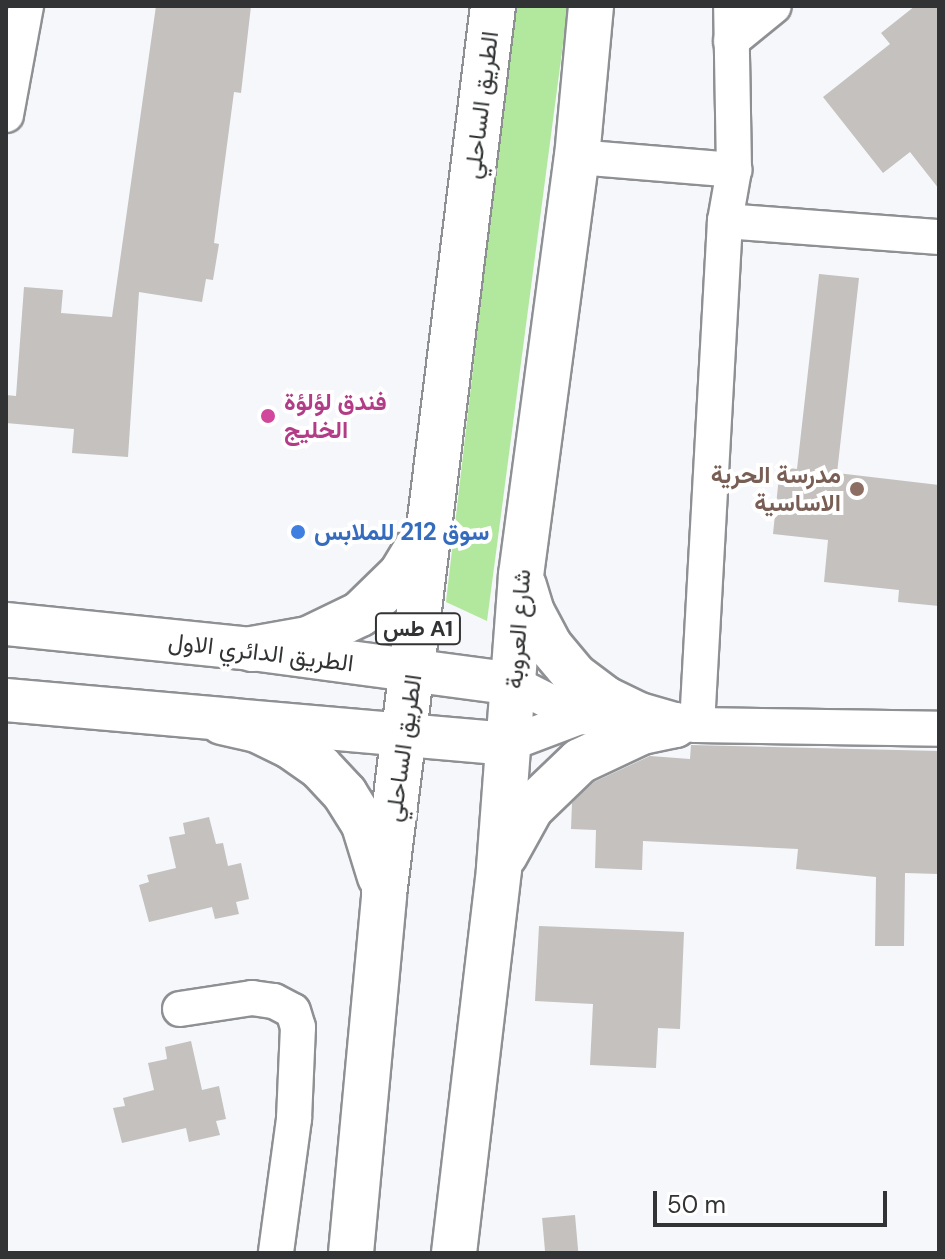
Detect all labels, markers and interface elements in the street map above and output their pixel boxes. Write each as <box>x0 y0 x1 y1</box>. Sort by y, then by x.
street label: الطريق الساحلي <box>458 29 504 181</box>
place label: فندق لؤلؤة الخليج <box>284 388 387 444</box>
marker: فندق لؤلؤة الخليج <box>259 407 277 425</box>
place label: مدرسة الحرية الاساسية <box>711 461 841 517</box>
marker: مدرسة الحرية الاساسية <box>848 480 866 498</box>
place label: سوق 212 للملابس <box>314 518 489 546</box>
marker: سوق 212 للملابس <box>289 523 307 541</box>
street label: شارع العروبة <box>499 568 537 690</box>
road number: طس A1 <box>374 611 462 647</box>
street label: الطريق الدائري الاول <box>167 626 355 678</box>
street label: الطريق الساحلي <box>378 672 428 824</box>
scale bar <box>657 1175 891 1225</box>
text: 50 m <box>667 1189 726 1220</box>

